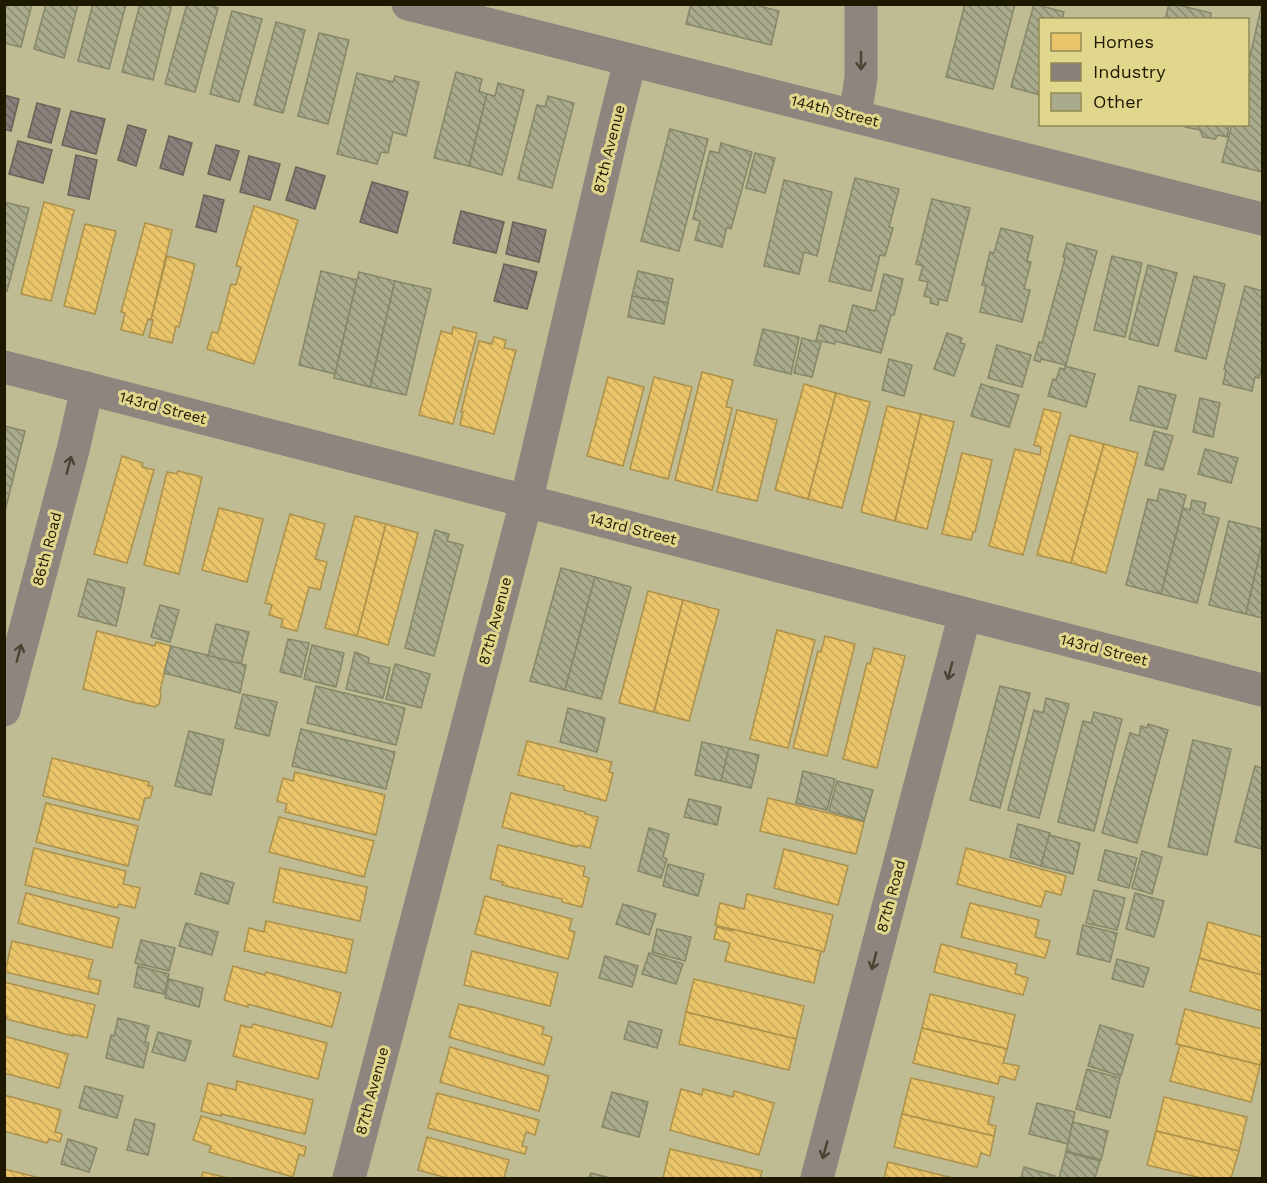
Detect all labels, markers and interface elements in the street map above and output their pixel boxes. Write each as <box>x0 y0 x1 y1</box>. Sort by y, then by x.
legend <box>1039 18 1249 126</box>
text: Homes <box>1093 31 1154 52</box>
one-way arrow <box>855 50 867 70</box>
text: Industry <box>1093 61 1166 82</box>
street label: 144th Street <box>789 91 882 131</box>
text: Other <box>1093 91 1143 112</box>
street label: 87th Avenue <box>589 103 629 195</box>
street label: 143rd Street <box>118 388 209 428</box>
one-way arrow <box>63 456 75 475</box>
street label: 143rd Street <box>587 509 679 549</box>
street label: 86th Road <box>29 510 65 588</box>
street label: 87th Avenue <box>475 575 515 667</box>
street label: 143rd Street <box>1058 630 1150 670</box>
one-way arrow <box>14 644 26 663</box>
one-way arrow <box>944 661 956 680</box>
street label: 87th Road <box>873 858 909 934</box>
one-way arrow <box>868 951 880 970</box>
street label: 87th Avenue <box>352 1045 392 1137</box>
one-way arrow <box>818 1140 830 1159</box>

